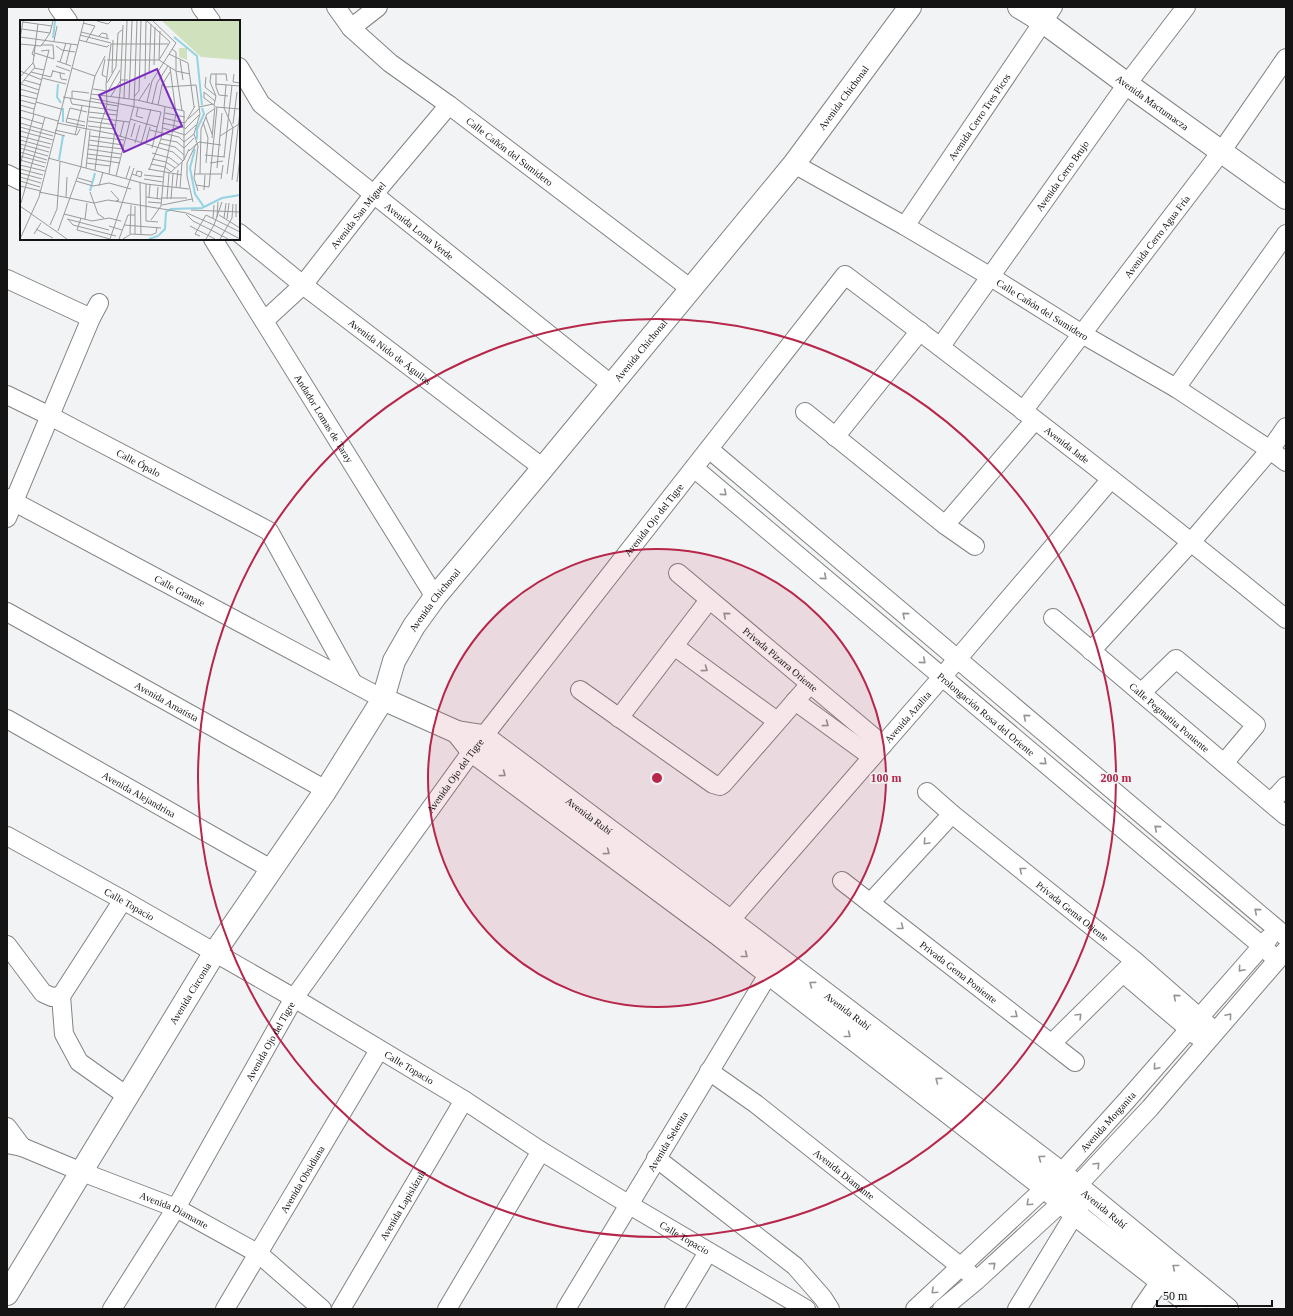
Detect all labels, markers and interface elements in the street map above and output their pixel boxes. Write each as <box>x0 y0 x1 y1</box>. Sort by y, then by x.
inset map <box>20 20 240 240</box>
street label: Avenida Chichonal <box>816 63 871 132</box>
street label: Avenida Cerro Tres Picos <box>946 71 1013 162</box>
street label: Avenida Mactumacza <box>1114 73 1191 133</box>
street label: Calle Cañón del Sumidero <box>464 115 555 188</box>
street label: Avenida Cerro Brujo <box>1034 139 1091 213</box>
street label: Avenida San Miguel <box>329 179 388 251</box>
street label: Avenida Cerro Agua Fría <box>1122 193 1192 280</box>
street label: Avenida Loma Verde <box>383 200 456 262</box>
street label: Calle Cañón del Sumidero <box>995 277 1090 342</box>
street label: Avenida Nido de Águilas <box>346 317 433 387</box>
street label: Avenida Chichonal <box>612 317 670 383</box>
street label: Andador Lomas de Taray <box>292 372 355 465</box>
street label: Avenida Jade <box>1042 424 1092 466</box>
street label: Calle Ópalo <box>115 447 162 479</box>
street label: Avenida Ojo del Tigre <box>622 481 686 558</box>
one-way arrow <box>720 489 727 496</box>
street label: Avenida Chichonal <box>407 566 463 634</box>
one-way arrow <box>819 572 826 579</box>
street label: Calle Granate <box>153 573 207 609</box>
one-way arrow <box>724 612 731 619</box>
one-way arrow <box>902 613 910 620</box>
street label: Privada Pizarra Oriente <box>741 625 820 694</box>
one-way arrow <box>919 656 926 663</box>
one-way arrow <box>701 664 708 671</box>
street label: Prolongación Rosa del Oriente <box>935 670 1037 759</box>
street label: Avenida Amatista <box>133 679 201 724</box>
street label: Calle Pegmatita Poniente <box>1127 680 1212 755</box>
street label: Avenida Azulita <box>882 689 934 745</box>
one-way arrow <box>1023 715 1030 722</box>
one-way arrow <box>822 719 829 726</box>
street label: Avenida Ojo del Tigre <box>424 736 486 815</box>
one-way arrow <box>1039 758 1047 765</box>
street label: Avenida Alejandrina <box>100 769 178 820</box>
one-way arrow <box>499 769 506 776</box>
centre of rings <box>650 771 664 785</box>
text: 100 m <box>871 771 902 785</box>
text: 200 m <box>1101 771 1132 785</box>
street label: Avenida Rubí <box>564 795 614 837</box>
one-way arrow <box>1155 825 1162 832</box>
one-way arrow <box>924 838 931 845</box>
one-way arrow <box>603 847 610 854</box>
one-way arrow <box>1019 867 1026 874</box>
street label: Privada Gema Oriente <box>1034 879 1111 944</box>
street label: Calle Topacio <box>102 886 156 923</box>
one-way arrow <box>1254 909 1262 916</box>
one-way arrow <box>897 922 904 929</box>
street label: Privada Gema Poniente <box>918 939 1000 1006</box>
one-way arrow <box>741 950 748 957</box>
street label: Avenida Circonia <box>167 960 214 1026</box>
one-way arrow <box>1239 965 1246 972</box>
one-way arrow <box>810 982 817 989</box>
street label: Avenida Rubí <box>822 990 873 1032</box>
one-way arrow <box>1173 994 1181 1001</box>
street label: Avenida Ojo del Tigre <box>244 999 297 1083</box>
one-way arrow <box>1011 1010 1018 1017</box>
one-way arrow <box>1075 1013 1082 1021</box>
one-way arrow <box>1225 1013 1232 1020</box>
one-way arrow <box>843 1030 850 1037</box>
street label: Calle Topacio <box>382 1049 436 1087</box>
one-way arrow <box>1153 1063 1160 1070</box>
one-way arrow <box>935 1077 942 1084</box>
street label: Avenida Morganita <box>1078 1089 1138 1154</box>
street label: Avenida Selenita <box>646 1109 690 1173</box>
street label: Avenida Obsidiana <box>278 1143 327 1215</box>
street label: Avenida Diamante <box>811 1147 877 1202</box>
one-way arrow <box>1039 1156 1046 1163</box>
one-way arrow <box>1092 1162 1099 1170</box>
street label: Avenida Lapislázuli <box>378 1167 428 1242</box>
street label: Avenida Rubí <box>1079 1187 1129 1231</box>
street label: Avenida Diamante <box>138 1190 211 1231</box>
one-way arrow <box>1026 1198 1034 1206</box>
street label: Calle Topacio <box>658 1219 711 1257</box>
one-way arrow <box>988 1262 996 1270</box>
one-way arrow <box>1172 1264 1179 1271</box>
scale bar <box>1157 1282 1272 1308</box>
one-way arrow <box>931 1287 939 1294</box>
text: 50 m <box>1163 1289 1188 1303</box>

